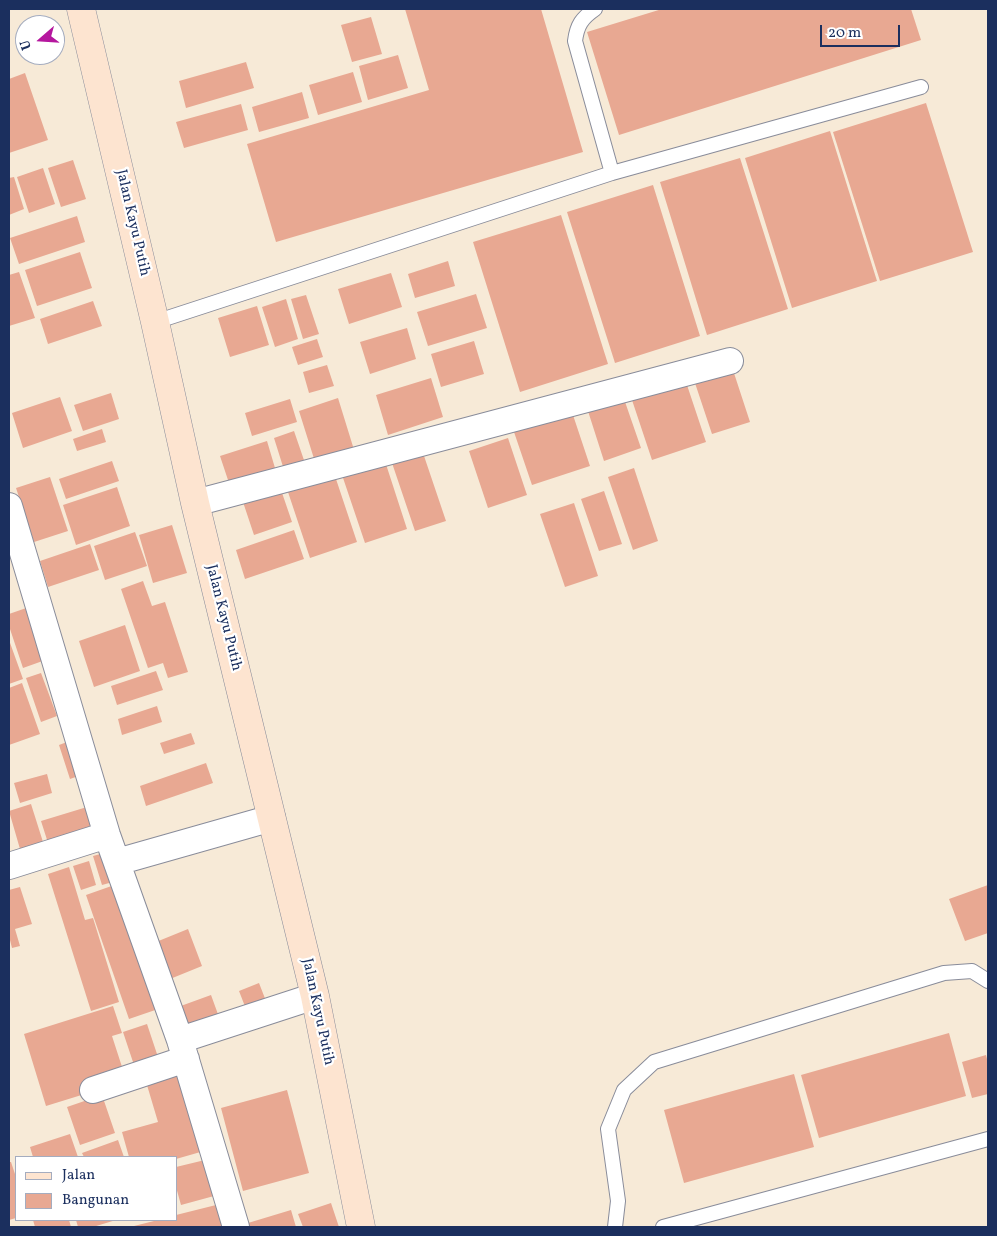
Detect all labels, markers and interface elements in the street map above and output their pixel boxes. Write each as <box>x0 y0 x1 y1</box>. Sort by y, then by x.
north arrow <box>15 15 65 65</box>
scale bar <box>822 15 902 47</box>
text: 20 m <box>828 23 861 44</box>
text: U <box>16 37 37 52</box>
street label: Jalan Kayu Putih <box>111 168 153 278</box>
street label: Jalan Kayu Putih <box>201 563 245 673</box>
street label: Jalan Kayu Putih <box>297 957 337 1067</box>
legend <box>15 1156 178 1221</box>
text: Jalan <box>62 1165 95 1186</box>
text: Bangunan <box>62 1190 129 1211</box>

